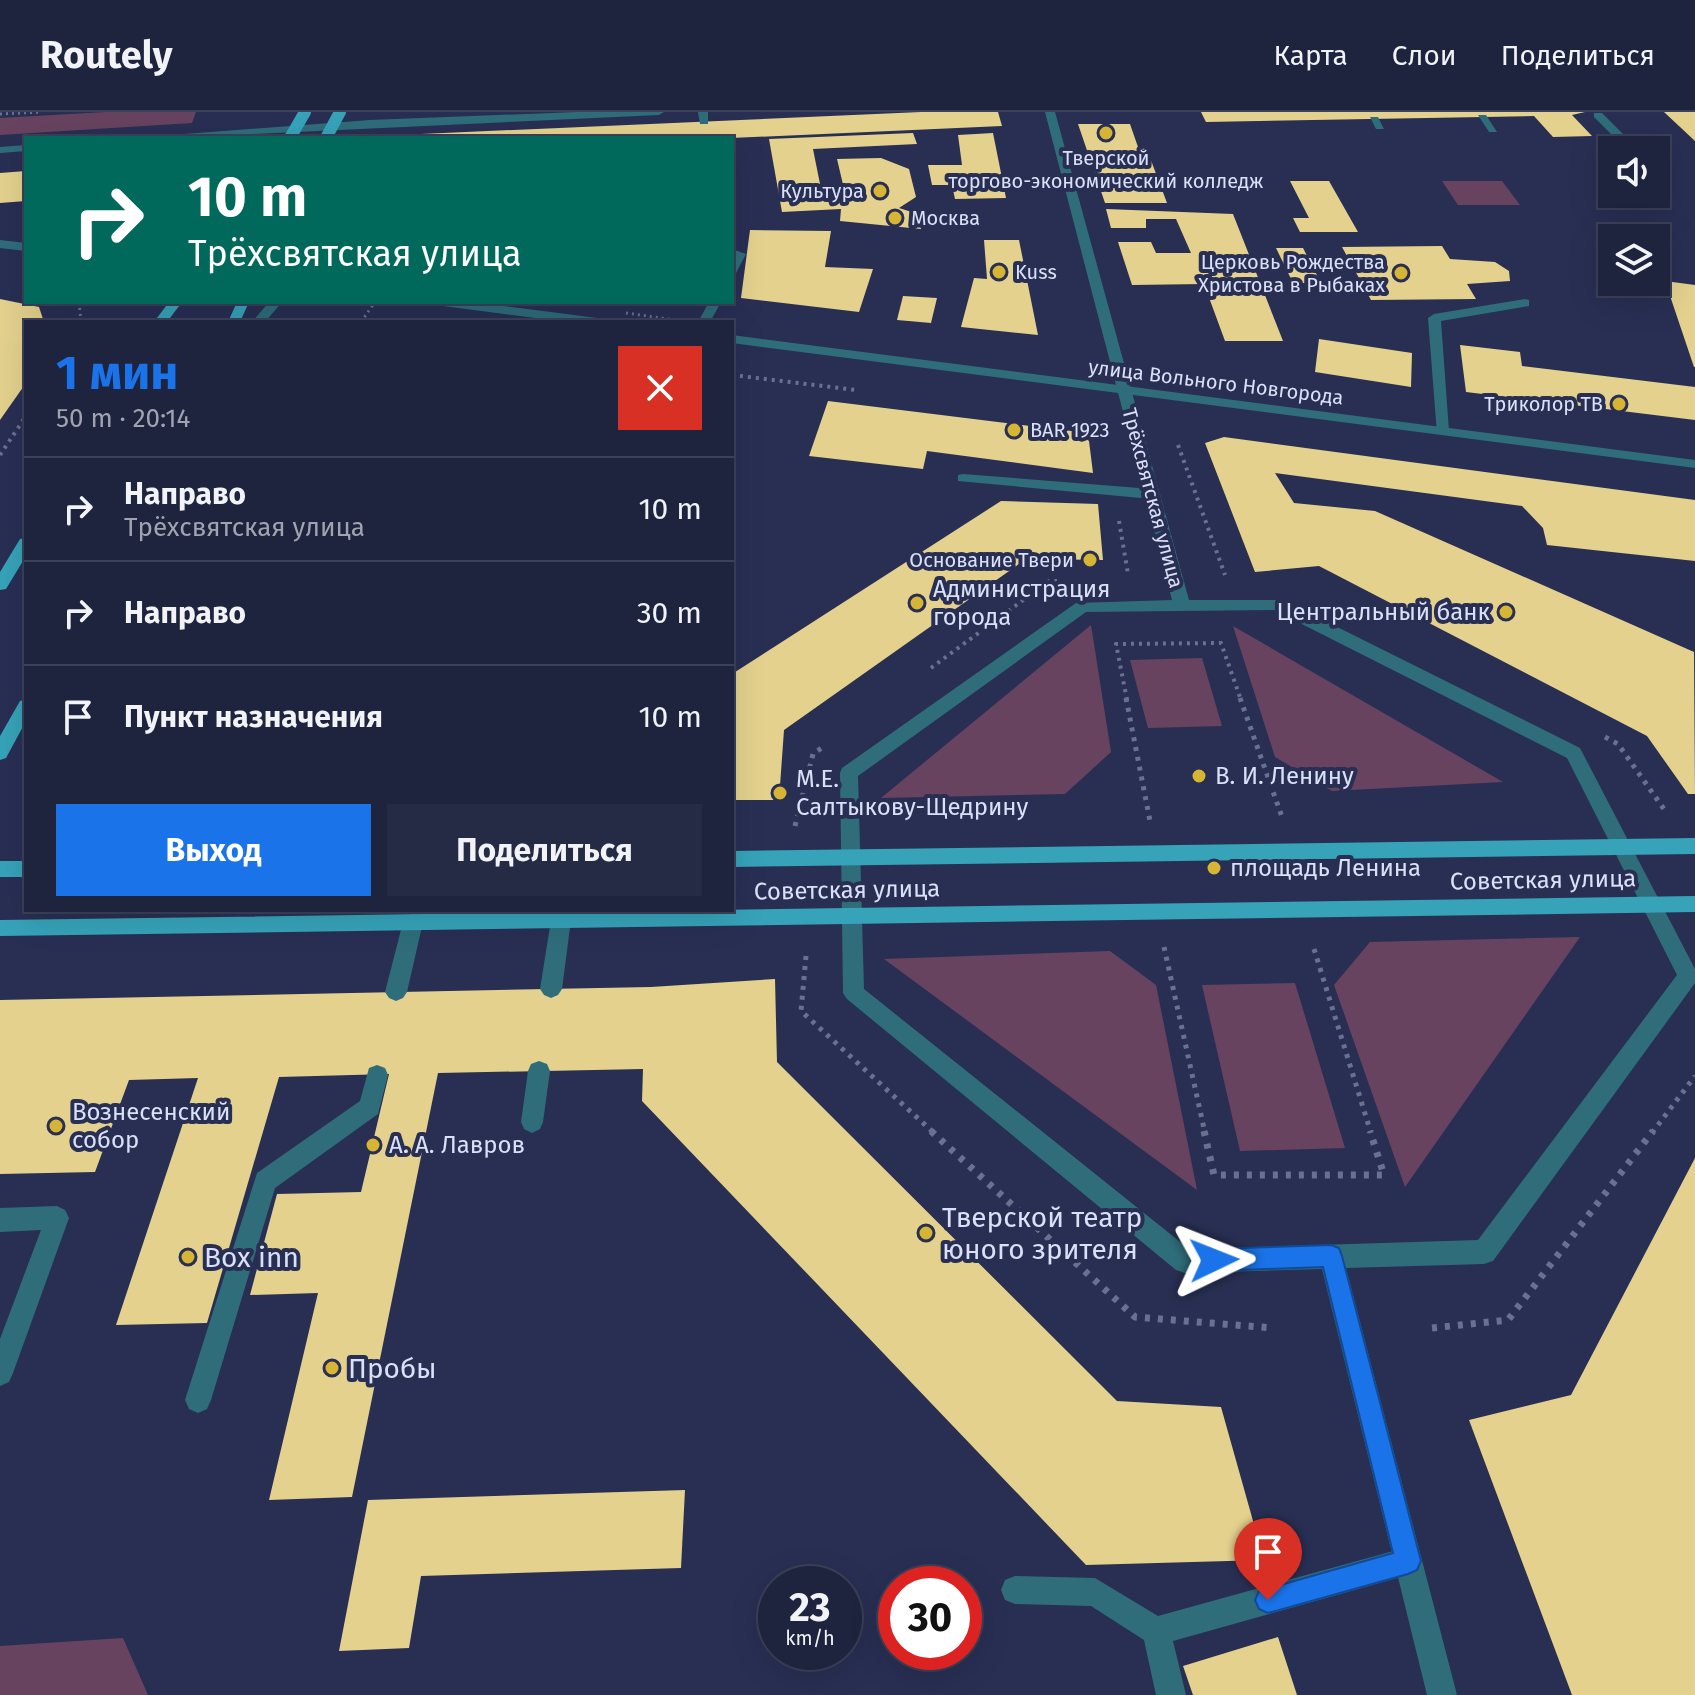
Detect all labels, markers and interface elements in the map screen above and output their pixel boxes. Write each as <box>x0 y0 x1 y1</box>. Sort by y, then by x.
text: Routely <box>40 32 172 78</box>
text: Карта <box>1273 39 1348 72</box>
text: Слои <box>1392 39 1457 72</box>
text: Поделиться <box>1501 39 1655 72</box>
marker: Тверской торгово-экономический колледж <box>1097 124 1115 142</box>
map controls <box>1598 136 1670 296</box>
button: sound <box>1598 136 1670 208</box>
place label: Тверской торгово-экономический колледж <box>949 146 1263 193</box>
text: 10 m <box>188 164 307 231</box>
icon: right <box>56 168 160 272</box>
place label: Культура <box>780 179 864 203</box>
marker: Культура <box>871 182 889 200</box>
place label: Москва <box>911 206 980 230</box>
marker: Москва <box>886 209 904 227</box>
button: layers <box>1598 224 1670 296</box>
text: Трёхсвятская улица <box>188 232 522 276</box>
place label: Церковь Рождества Христова в Рыбаках <box>1198 250 1385 297</box>
place label: Kuss <box>1015 260 1057 284</box>
marker: Kuss <box>990 263 1008 281</box>
marker: Церковь Рождества Христова в Рыбаках <box>1392 264 1410 282</box>
text: 1 мин <box>56 344 178 402</box>
button: close <box>618 346 702 430</box>
street label: улица Вольного Новгорода <box>1087 354 1345 410</box>
place label: Триколор ТВ <box>1484 392 1603 416</box>
marker: Триколор ТВ <box>1610 395 1628 413</box>
text: 50 m · 20:14 <box>56 403 190 434</box>
street label: Трёхсвятская улица <box>1117 405 1189 591</box>
place label: BAR 1923 <box>1030 418 1109 442</box>
marker: BAR 1923 <box>1005 421 1023 439</box>
text: Направо <box>124 476 246 512</box>
icon: right <box>56 487 100 531</box>
text: 10 m <box>639 491 702 527</box>
text: Трёхсвятская улица <box>124 512 365 543</box>
place label: Основание Твери <box>909 548 1074 572</box>
marker: Основание Твери <box>1081 551 1099 569</box>
place label: Администрация города <box>933 575 1110 631</box>
icon: right <box>56 591 100 635</box>
marker: Администрация города <box>908 594 926 612</box>
text: Направо <box>124 595 246 631</box>
text: 30 m <box>637 595 702 631</box>
place label: Центральный банк <box>1277 598 1491 626</box>
marker: Центральный банк <box>1497 603 1515 621</box>
icon: arrive <box>56 695 100 739</box>
text: Пункт назначения <box>124 699 383 735</box>
text: 10 m <box>639 699 702 735</box>
place label: В. И. Ленину <box>1215 762 1354 790</box>
place label: М.Е. Салтыкову-Щедрину <box>796 765 1029 821</box>
marker: В. И. Ленину <box>1190 767 1208 785</box>
marker: М.Е. Салтыкову-Щедрину <box>771 784 789 802</box>
button: Выход <box>56 804 371 896</box>
button: Поделиться <box>387 804 702 896</box>
place label: площадь Ленина <box>1230 854 1421 882</box>
marker: площадь Ленина <box>1205 859 1223 877</box>
street label: Советская улица <box>1450 864 1636 896</box>
street label: Советская улица <box>754 874 940 906</box>
place label: Вознесенский собор <box>72 1098 230 1154</box>
marker: Вознесенский собор <box>47 1117 65 1135</box>
place label: А. А. Лавров <box>389 1131 525 1159</box>
marker: А. А. Лавров <box>364 1136 382 1154</box>
place label: Тверской театр юного зрителя <box>942 1201 1142 1266</box>
position arrow <box>1172 1218 1256 1302</box>
marker: Тверской театр юного зрителя <box>917 1224 935 1242</box>
place label: Box inn <box>204 1241 299 1274</box>
marker: Box inn <box>179 1248 197 1266</box>
place label: Пробы <box>348 1352 437 1385</box>
marker: Пробы <box>323 1359 341 1377</box>
pin <box>1234 1518 1302 1600</box>
icon: arrive <box>1246 1530 1290 1574</box>
speed limit sign: 30 <box>878 1566 982 1670</box>
text: 23 <box>789 1584 831 1632</box>
text: km/h <box>785 1626 835 1650</box>

